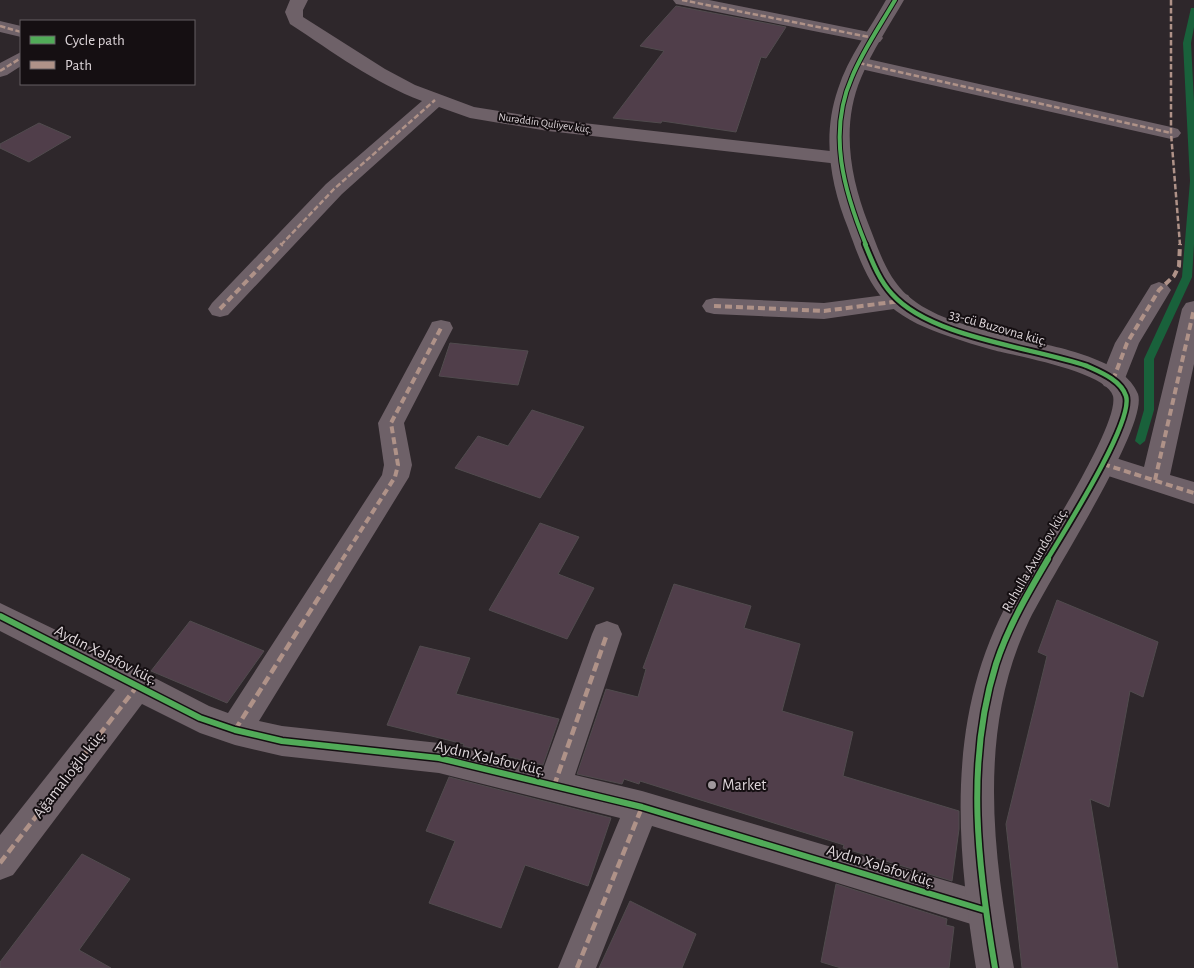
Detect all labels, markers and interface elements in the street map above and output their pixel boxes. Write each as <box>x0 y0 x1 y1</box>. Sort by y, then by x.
legend <box>20 20 195 85</box>
text: Cycle path <box>65 33 125 48</box>
text: Path <box>65 58 92 73</box>
street label: Nurəddin Quliyev küç. <box>498 111 592 135</box>
street label: 33-cü Buzovna küç. <box>947 307 1049 349</box>
street label: Ruhulla Axundov küç. <box>1000 506 1070 614</box>
street label: Aydın Xələfov küç. <box>52 622 160 689</box>
street label: Ağamalıoğlu küç. <box>30 727 108 821</box>
street label: Aydın Xələfov küç. <box>433 738 547 779</box>
place label: Market <box>722 777 766 793</box>
marker: Market <box>706 779 718 791</box>
street label: Aydın Xələfov küç. <box>824 842 937 891</box>

